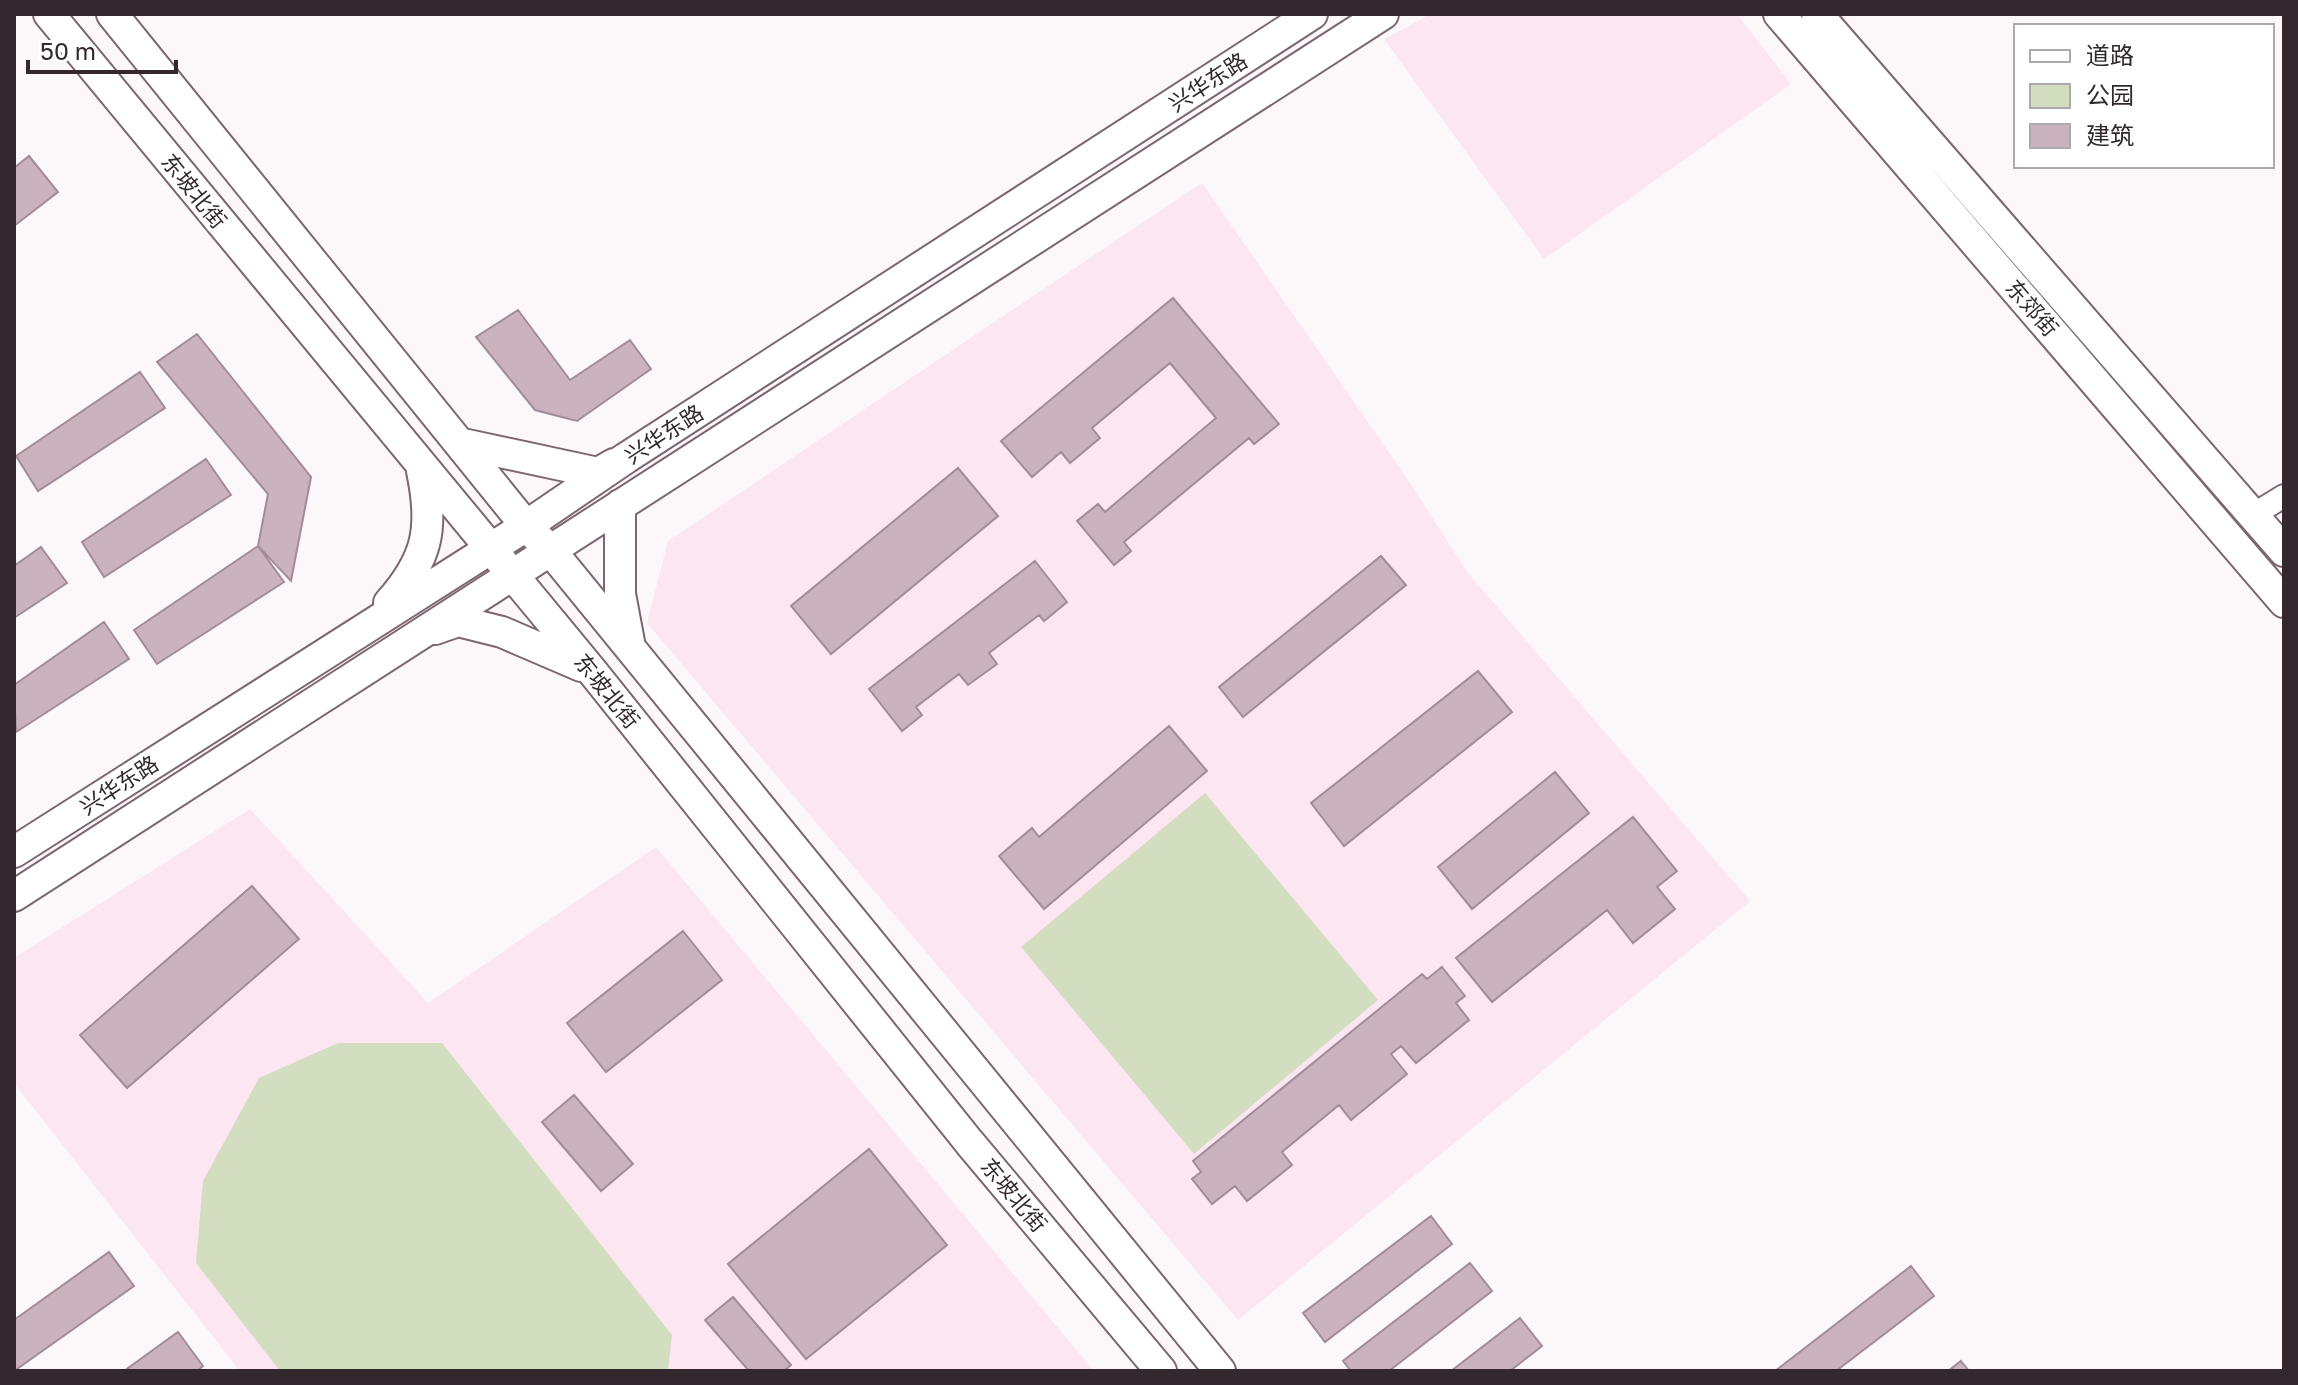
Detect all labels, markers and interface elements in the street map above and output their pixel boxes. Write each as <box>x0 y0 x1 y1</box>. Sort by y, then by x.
scale bar <box>28 24 176 74</box>
legend <box>2014 24 2274 168</box>
text: 50 m <box>40 36 96 65</box>
text: 道路 <box>2086 40 2134 69</box>
street label: 兴华东路 <box>1163 46 1252 117</box>
text: 公园 <box>2086 80 2134 109</box>
text: 建筑 <box>2086 120 2134 149</box>
street label: 东坡北街 <box>156 148 233 233</box>
street label: 东郊街 <box>2001 274 2064 341</box>
street label: 兴华东路 <box>619 398 708 469</box>
street label: 东坡北街 <box>569 648 646 733</box>
street label: 兴华东路 <box>74 749 163 820</box>
street label: 东坡北街 <box>976 1152 1053 1237</box>

